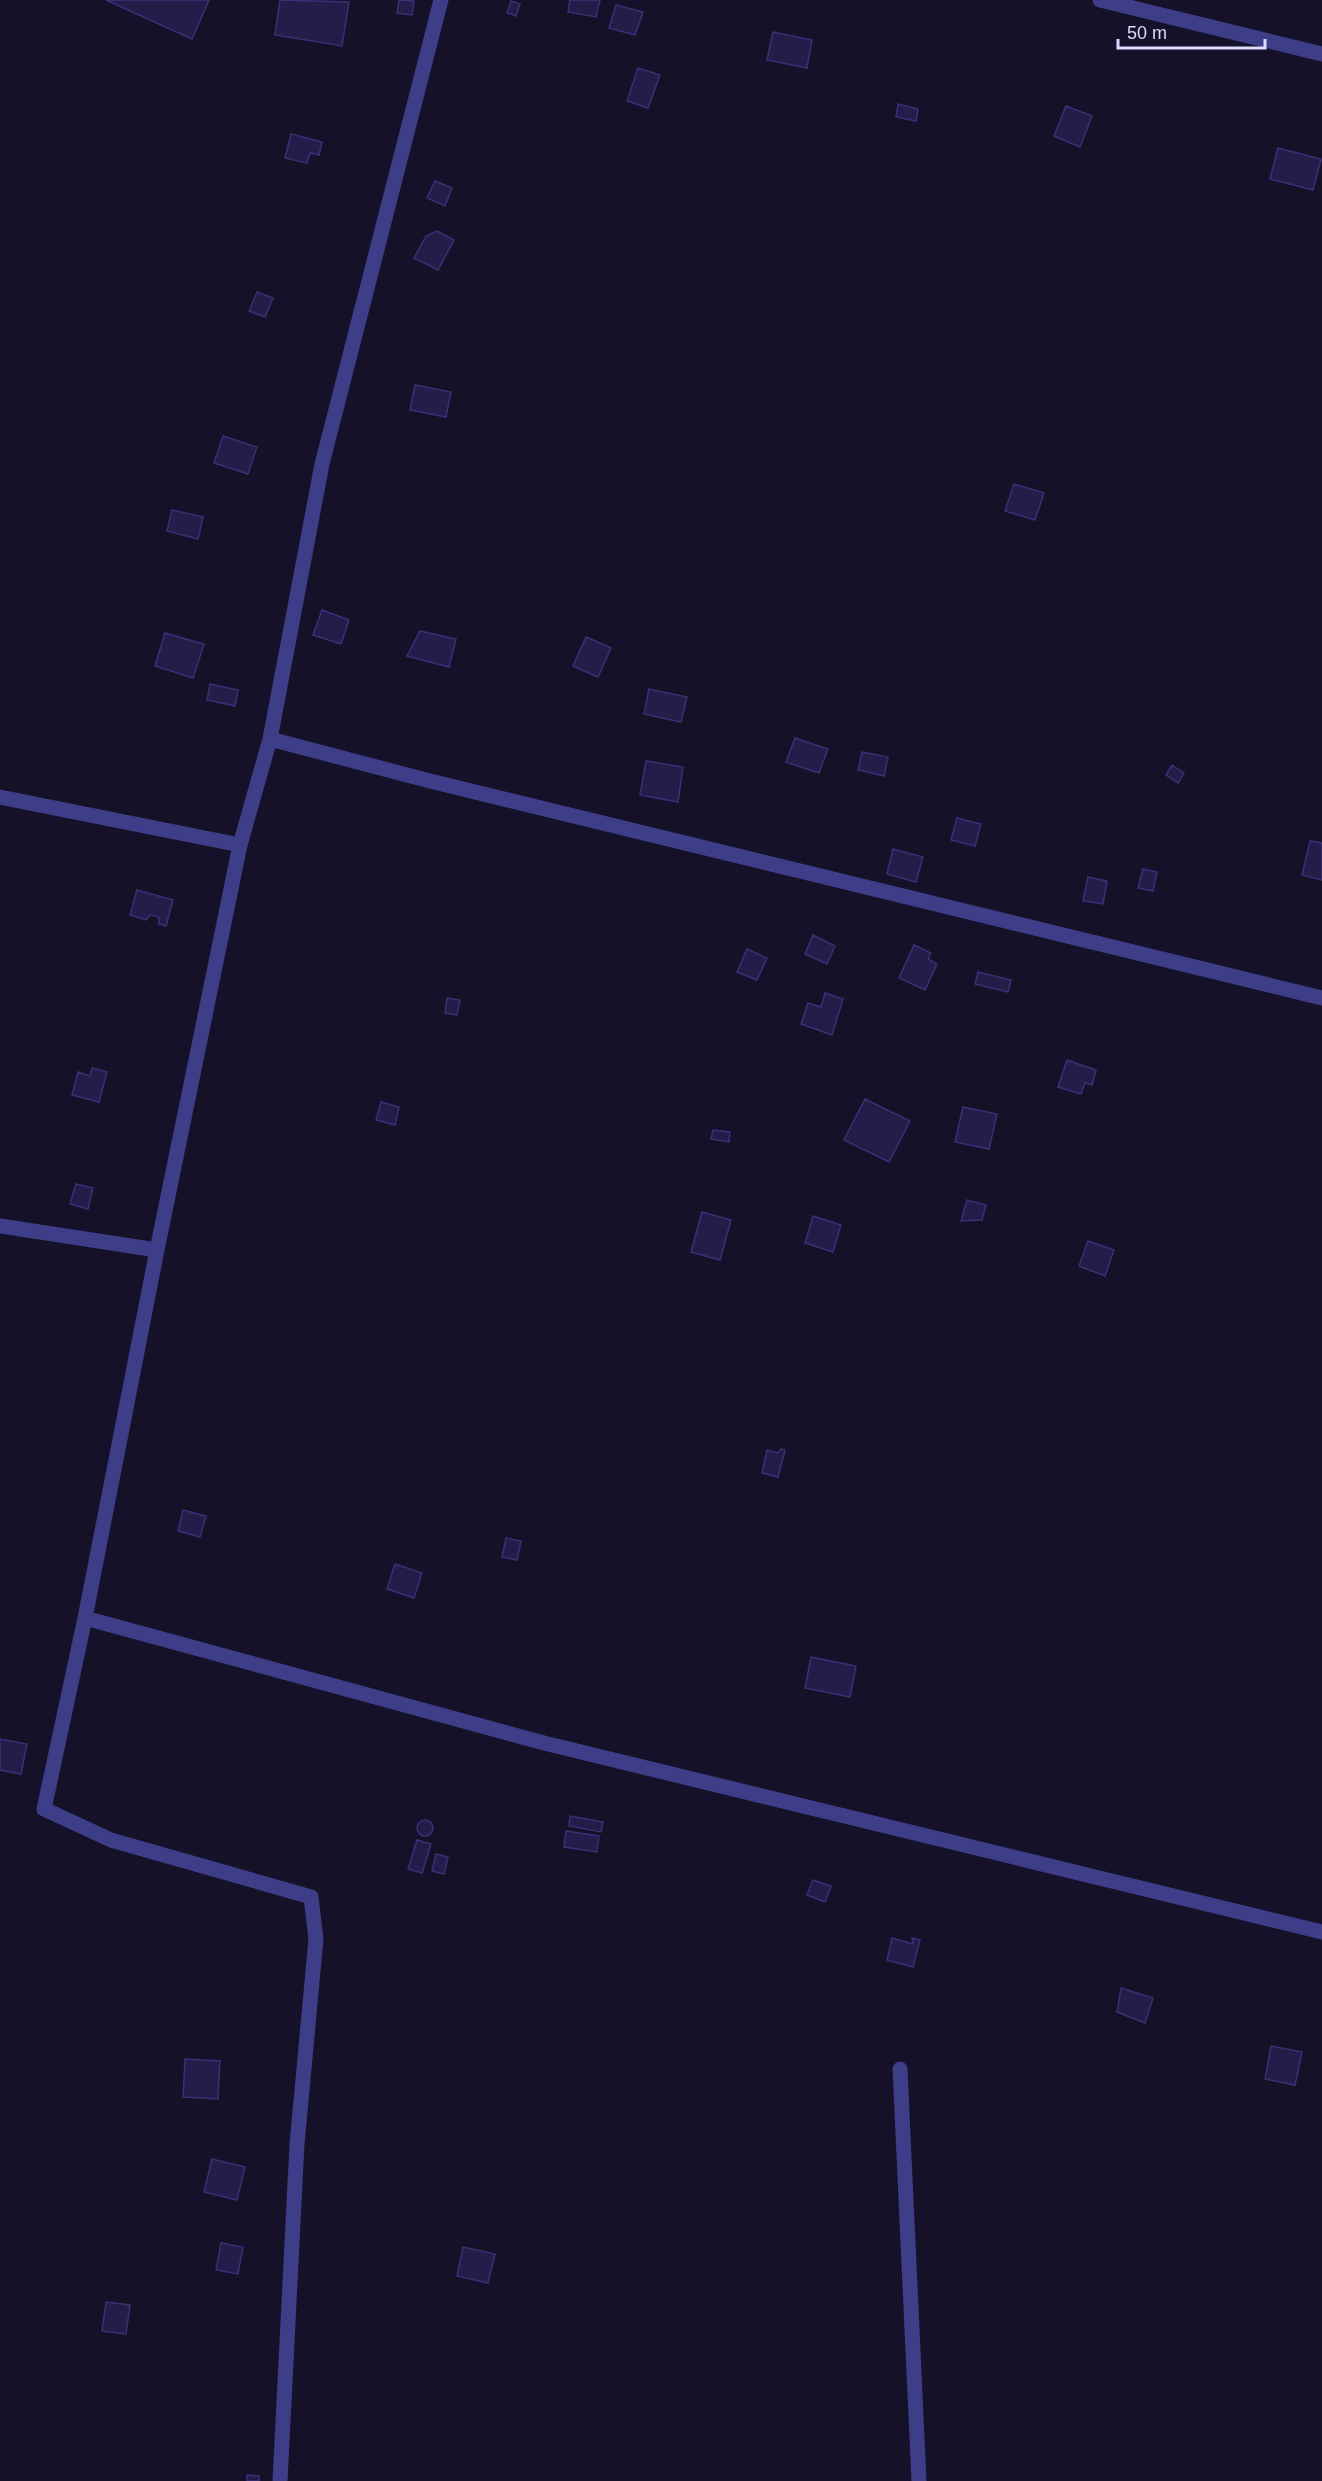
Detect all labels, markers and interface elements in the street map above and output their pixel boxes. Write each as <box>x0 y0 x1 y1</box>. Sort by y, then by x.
scale bar <box>1118 12 1265 50</box>
text: 50 m <box>1127 23 1167 43</box>

